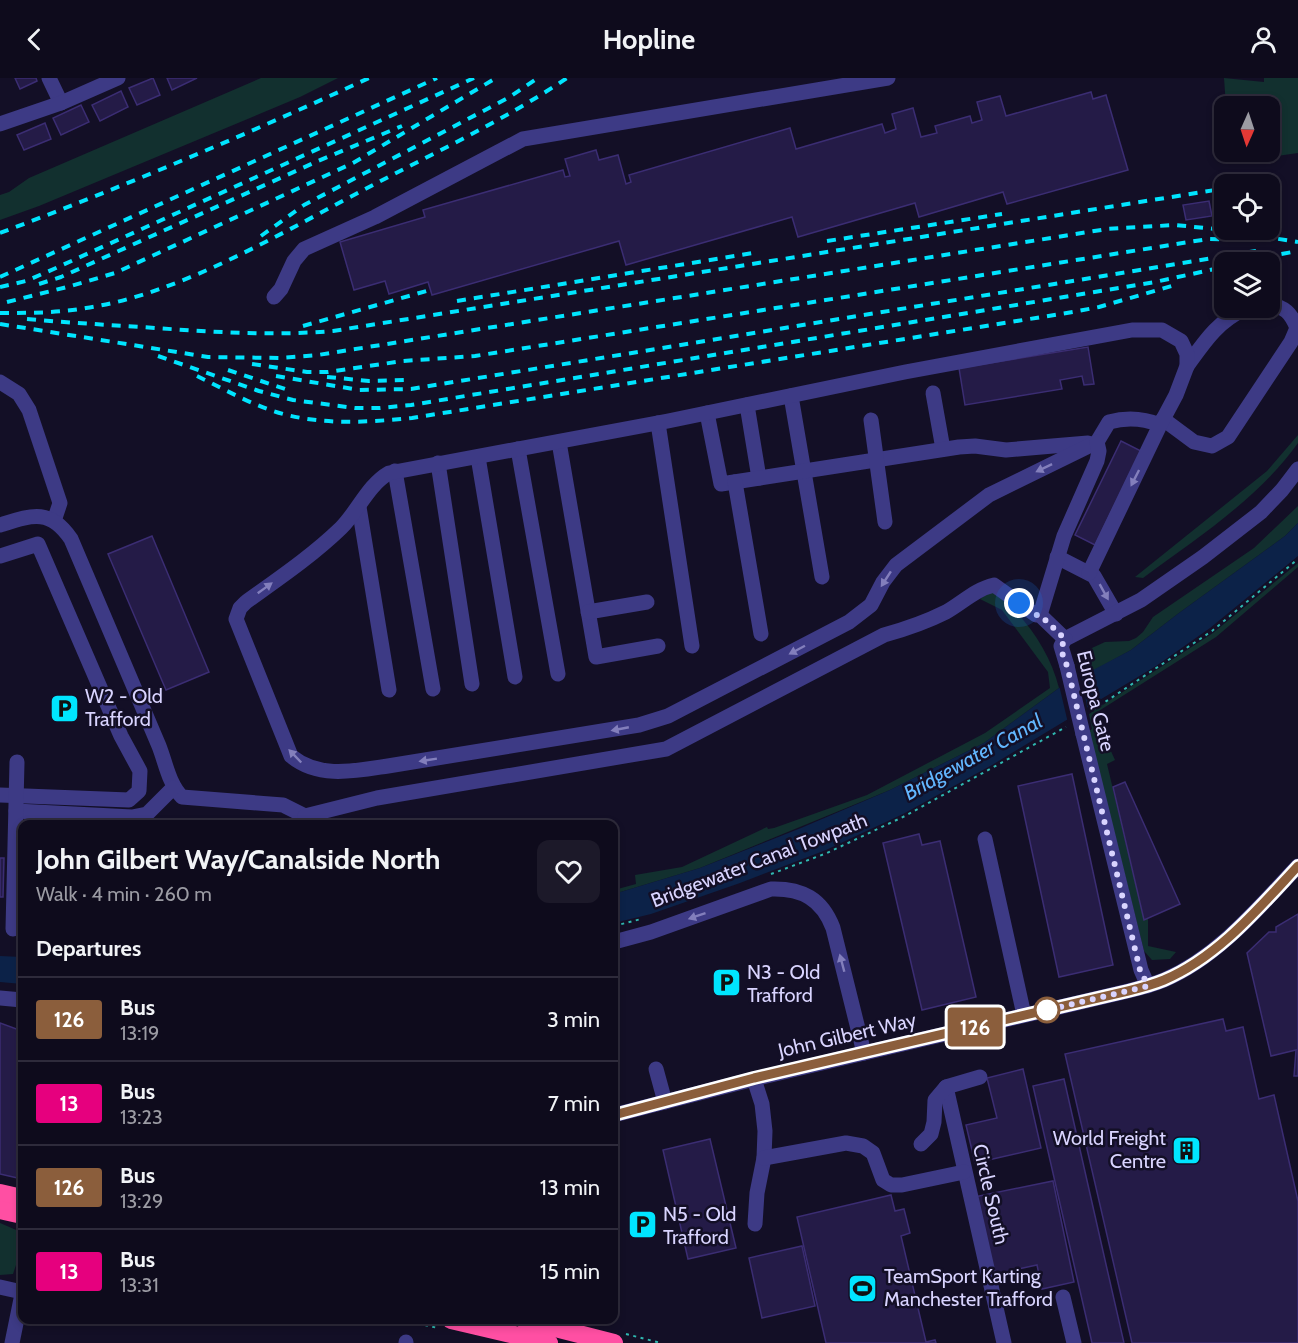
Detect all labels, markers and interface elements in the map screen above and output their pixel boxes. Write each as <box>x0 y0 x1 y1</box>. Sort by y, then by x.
icon: back <box>18 23 51 56</box>
text: Hopline <box>603 23 695 56</box>
icon: person <box>1247 23 1280 56</box>
north arrow <box>1214 96 1280 162</box>
map controls <box>1214 96 1280 318</box>
button: locate <box>1214 174 1280 240</box>
button: layers <box>1214 252 1280 318</box>
one-way arrow <box>1036 463 1053 472</box>
one-way arrow <box>1130 469 1140 486</box>
one-way arrow <box>881 571 892 587</box>
one-way arrow <box>257 582 273 594</box>
one-way arrow <box>1099 584 1109 601</box>
your location <box>1004 588 1034 618</box>
one-way arrow <box>789 645 806 654</box>
street label: Europa Gate <box>1072 648 1120 754</box>
place label: W2 - Old Trafford <box>85 684 163 731</box>
parking icon: W2 - Old Trafford <box>48 692 80 724</box>
water label: Bridgewater Canal <box>899 708 1047 805</box>
one-way arrow <box>611 725 630 734</box>
one-way arrow <box>288 749 302 764</box>
one-way arrow <box>418 756 437 765</box>
street label: Bridgewater Canal Towpath <box>647 808 871 912</box>
button: heart <box>537 840 600 903</box>
text: John Gilbert Way/Canalside North <box>36 842 440 876</box>
text: Walk · 4 min · 260 m <box>36 882 212 906</box>
one-way arrow <box>688 912 706 922</box>
text: Departures <box>36 935 141 962</box>
one-way arrow <box>837 954 847 972</box>
place label: N3 - Old Trafford <box>747 960 820 1007</box>
parking icon: N3 - Old Trafford <box>710 967 742 999</box>
text: Bus <box>120 994 155 1021</box>
unlabelled marker <box>1034 997 1060 1023</box>
text: 3 min <box>547 1006 600 1033</box>
text: 126 <box>54 1007 84 1032</box>
street label: John Gilbert Way <box>775 1007 918 1063</box>
line badge: 126 <box>940 1008 1010 1046</box>
text: 126 <box>960 1015 990 1040</box>
text: 13:19 <box>120 1021 159 1045</box>
text: Bus <box>120 1078 155 1105</box>
text: 7 min <box>548 1090 600 1117</box>
text: 13 <box>59 1091 79 1116</box>
text: 13:23 <box>120 1105 163 1129</box>
place label: World Freight Centre <box>1053 1126 1166 1173</box>
building icon: World Freight Centre <box>1171 1134 1203 1166</box>
street label: Circle South <box>968 1141 1014 1247</box>
text: Bus <box>120 1162 155 1189</box>
text: 13 min <box>540 1174 600 1201</box>
text: 126 <box>54 1175 84 1200</box>
text: 13:29 <box>120 1189 163 1213</box>
place label: N5 - Old Trafford <box>663 1202 736 1249</box>
parking icon: N5 - Old Trafford <box>626 1209 658 1241</box>
text: Bus <box>120 1246 155 1273</box>
text: 15 min <box>540 1258 600 1285</box>
text: 13 <box>59 1259 79 1284</box>
place label: TeamSport Karting Manchester Trafford <box>884 1264 1053 1311</box>
sports icon: TeamSport Karting Manchester Trafford <box>847 1272 879 1304</box>
text: 13:31 <box>120 1273 159 1297</box>

